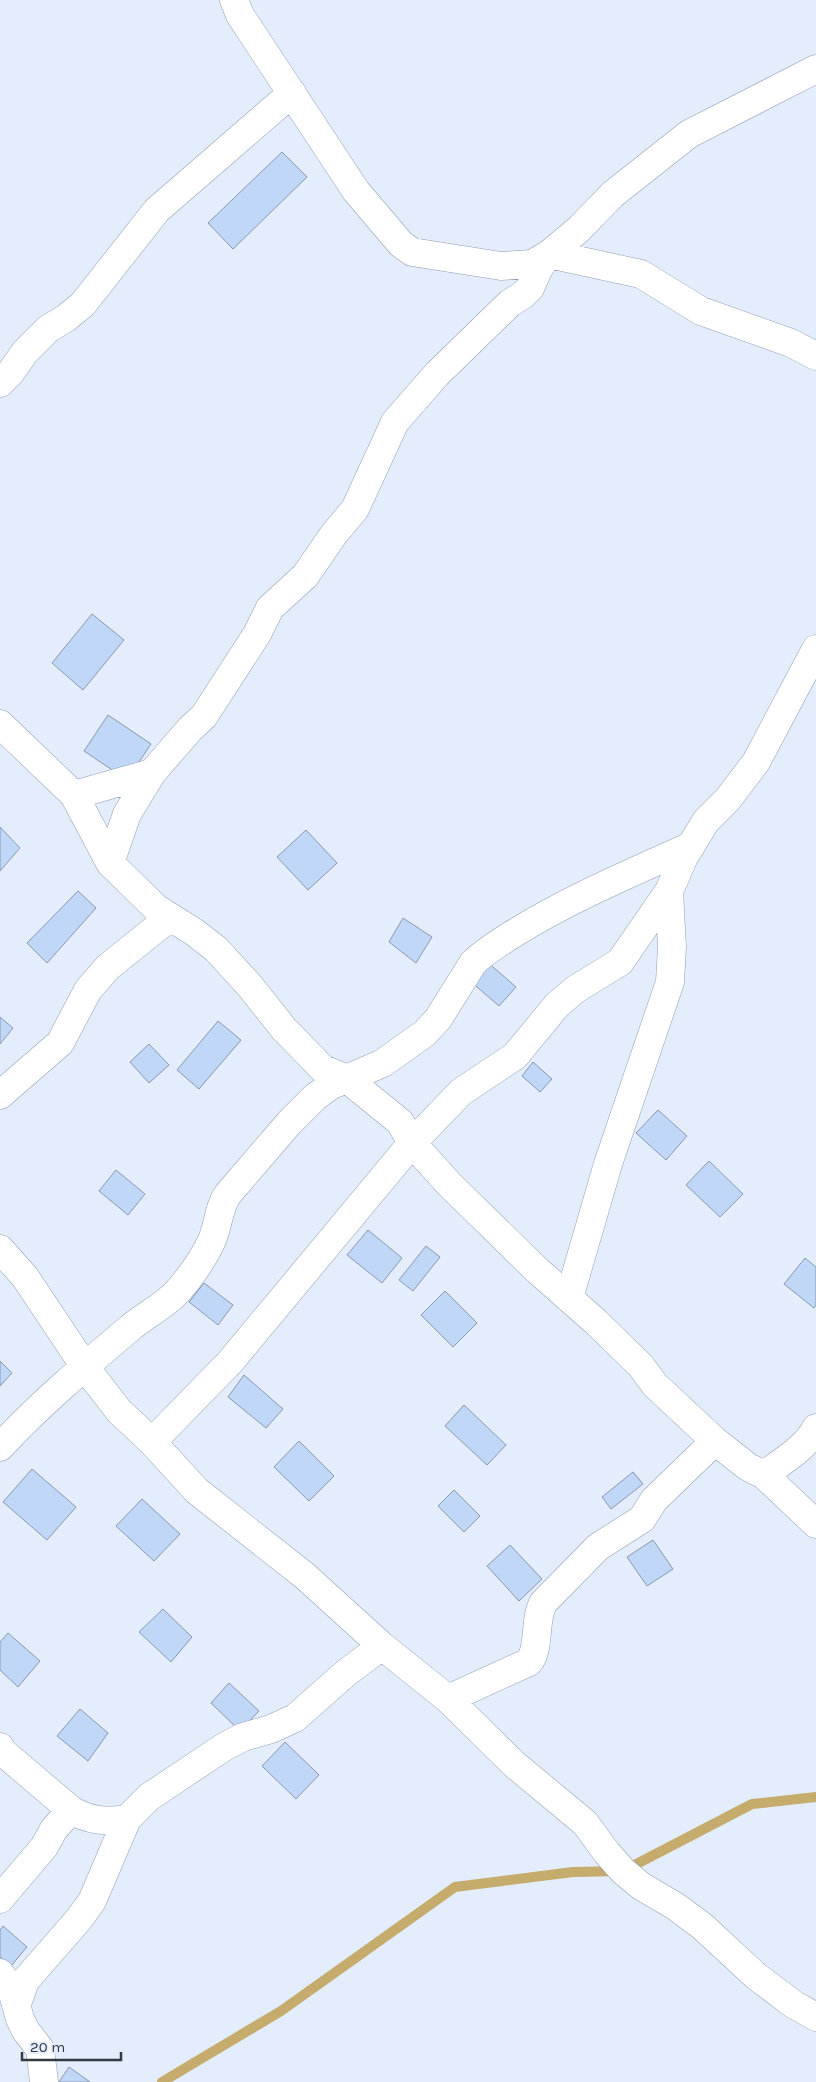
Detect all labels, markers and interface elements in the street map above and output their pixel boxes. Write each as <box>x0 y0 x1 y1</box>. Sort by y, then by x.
scale bar <box>22 2030 121 2062</box>
text: 20 m <box>30 2038 65 2056</box>

